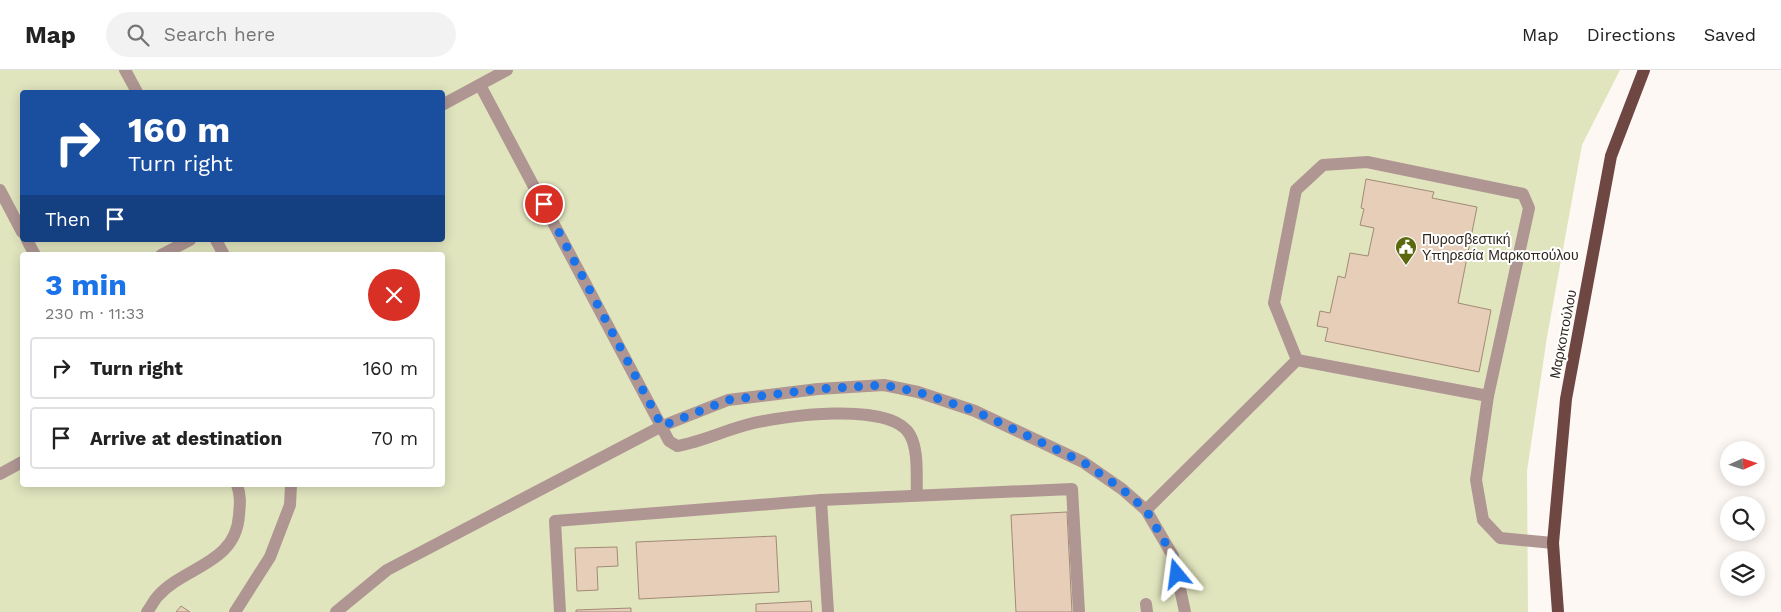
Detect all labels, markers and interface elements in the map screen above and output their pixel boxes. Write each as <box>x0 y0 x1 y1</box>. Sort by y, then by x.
search box <box>106 12 456 57</box>
text: Map <box>25 21 76 49</box>
icon: search <box>124 21 152 49</box>
text: Search here <box>164 23 275 46</box>
text: Map <box>1522 24 1559 45</box>
text: Directions <box>1587 24 1676 45</box>
text: Saved <box>1704 24 1756 45</box>
text: 160 m <box>128 109 230 151</box>
icon: right <box>45 110 110 175</box>
text: Turn right <box>128 151 233 176</box>
pin <box>523 183 565 225</box>
icon: arrive <box>530 190 558 218</box>
icon: arrive <box>101 205 129 233</box>
text: Then <box>45 208 91 231</box>
place label: Πυροσβεστική Υπηρεσία Μαρκοπούλου <box>1422 231 1579 263</box>
public building icon: Πυροσβεστική Υπηρεσία Μαρκοπούλου <box>1394 235 1418 266</box>
text: 3 min <box>45 267 127 302</box>
button: close <box>368 269 420 321</box>
street label: Μαρκοπούλου <box>1547 288 1579 380</box>
text: 230 m · 11:33 <box>45 304 144 323</box>
icon: right <box>47 354 75 382</box>
text: Turn right <box>90 357 183 380</box>
text: 160 m <box>363 357 418 380</box>
icon: arrive <box>47 424 75 452</box>
text: Arrive at destination <box>90 427 282 450</box>
text: 70 m <box>371 427 418 450</box>
north arrow <box>1720 441 1765 486</box>
map controls <box>1720 441 1765 596</box>
button: search <box>1720 496 1765 541</box>
position arrow <box>1150 547 1202 599</box>
button: layers <box>1720 551 1765 596</box>

